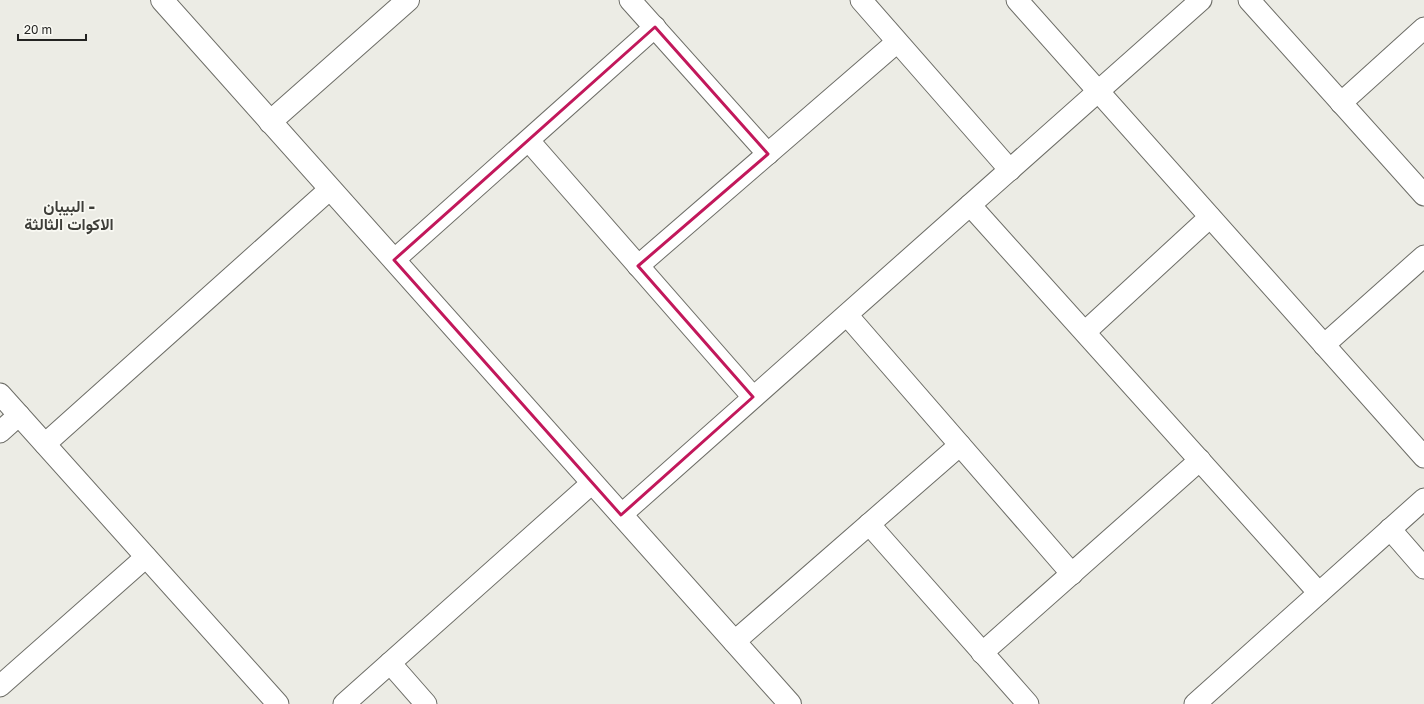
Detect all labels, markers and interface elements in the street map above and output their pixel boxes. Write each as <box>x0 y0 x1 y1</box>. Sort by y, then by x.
scale bar <box>18 16 86 42</box>
text: 20 m <box>24 22 52 37</box>
district label: البيبان - الاكوات الثالثة <box>24 196 114 235</box>

